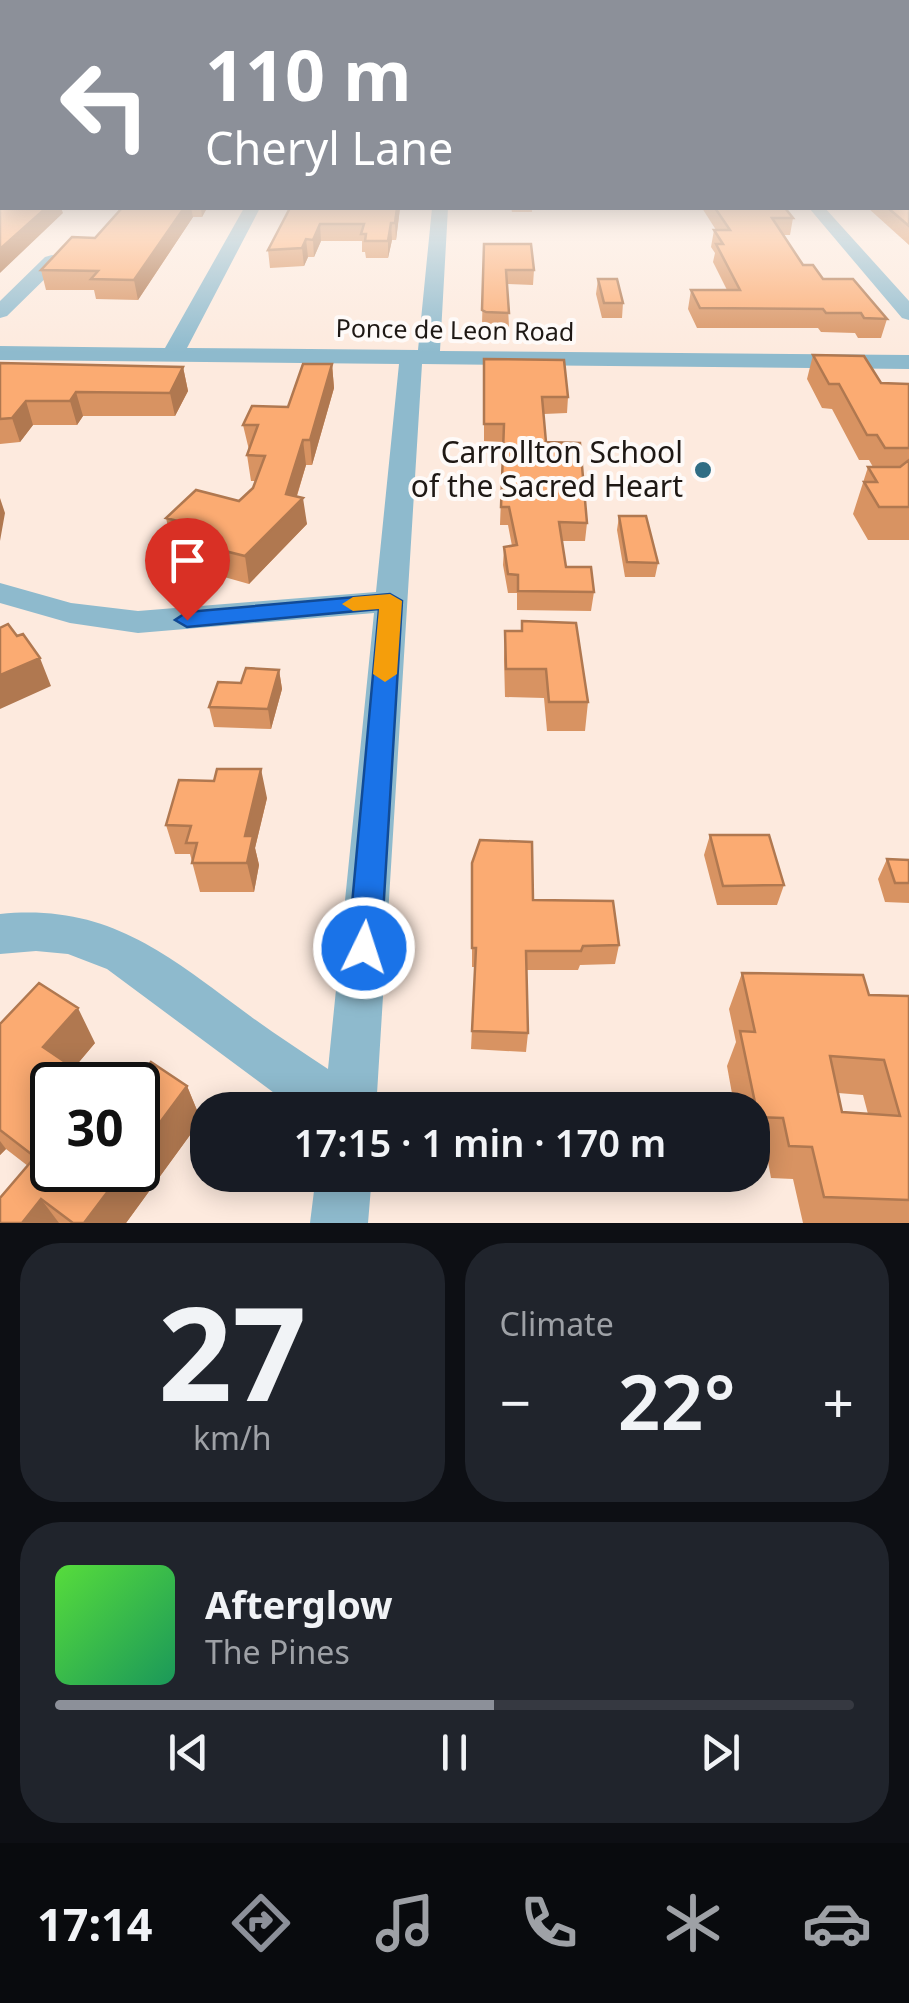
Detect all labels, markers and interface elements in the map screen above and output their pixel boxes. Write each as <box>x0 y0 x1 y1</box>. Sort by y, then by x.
text: 110 m <box>205 26 412 122</box>
icon: left <box>40 40 170 170</box>
text: Cheryl Lane <box>205 117 454 178</box>
street label: Ponce de Leon Road <box>335 310 575 348</box>
place label: Carrollton School of the Sacred Heart <box>411 431 683 506</box>
marker: Carrollton School of the Sacred Heart <box>692 459 714 481</box>
pin <box>145 518 230 621</box>
icon: arrive <box>160 533 215 588</box>
position arrow <box>312 896 416 1000</box>
speed limit sign: 30 <box>30 1062 160 1192</box>
text: 17:15 · 1 min · 170 m <box>294 1116 666 1168</box>
text: 27 <box>158 1262 307 1439</box>
text: Climate <box>500 1302 614 1345</box>
text: 22° <box>618 1350 736 1452</box>
text: − <box>500 1364 531 1439</box>
text: + <box>823 1364 854 1439</box>
text: km/h <box>193 1416 272 1459</box>
text: Afterglow <box>205 1578 393 1630</box>
text: The Pines <box>205 1630 350 1673</box>
icon: previous <box>161 1725 216 1780</box>
icon: pause <box>427 1725 482 1780</box>
icon: next <box>693 1725 748 1780</box>
icon: directions <box>226 1888 296 1958</box>
icon: music <box>370 1888 440 1958</box>
icon: phone <box>514 1888 584 1958</box>
icon: climate <box>658 1888 728 1958</box>
icon: car <box>802 1888 872 1958</box>
text: 17:14 <box>37 1893 153 1954</box>

